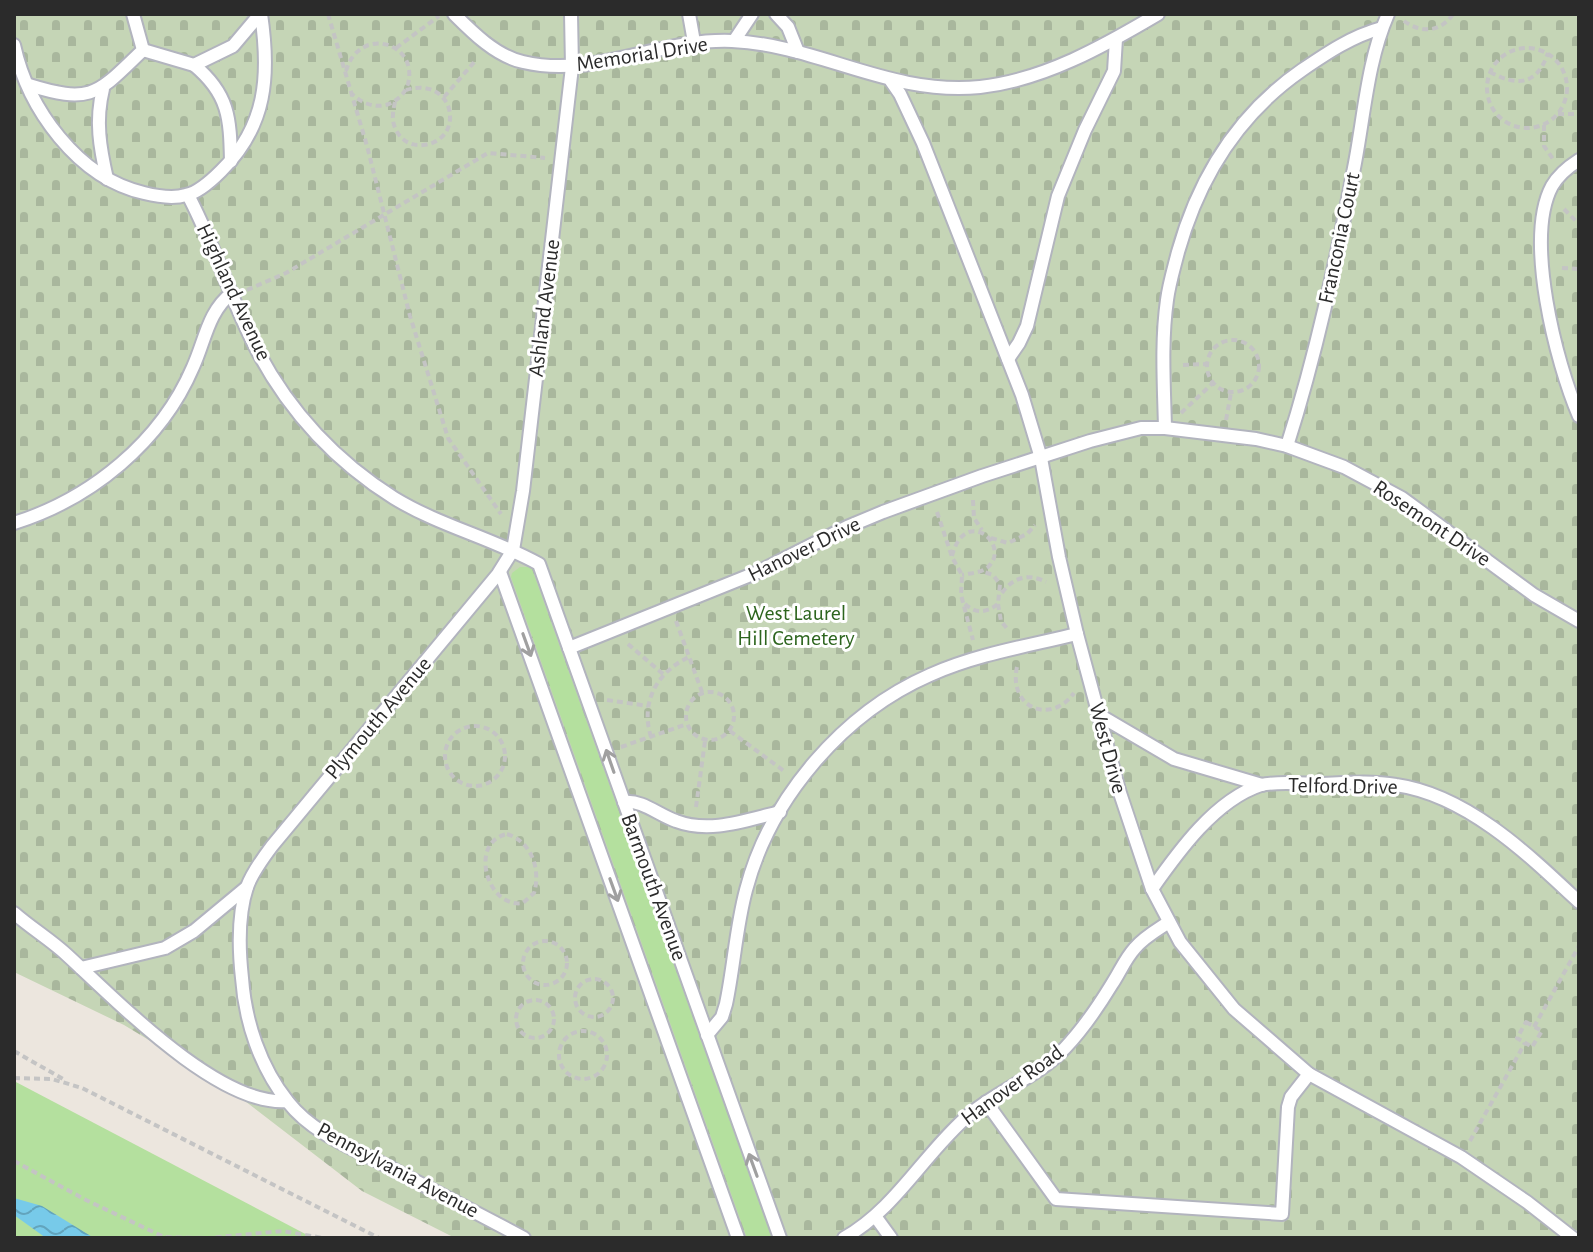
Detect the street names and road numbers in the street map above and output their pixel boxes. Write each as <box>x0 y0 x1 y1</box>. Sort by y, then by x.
street label: Memorial Drive <box>575 33 709 75</box>
street label: Franconia Court <box>1314 170 1364 306</box>
street label: Highland Avenue <box>193 220 275 364</box>
street label: Ashland Avenue <box>525 238 563 378</box>
street label: Rosemont Drive <box>1369 476 1495 570</box>
street label: Hanover Drive <box>744 512 864 586</box>
street label: Plymouth Avenue <box>321 653 435 783</box>
street label: West Drive <box>1085 700 1131 796</box>
street label: Telford Drive <box>1288 774 1398 798</box>
street label: Barmouth Avenue <box>617 811 691 963</box>
street label: Hanover Road <box>957 1041 1067 1129</box>
street label: Pennsylvania Avenue <box>314 1118 482 1222</box>

